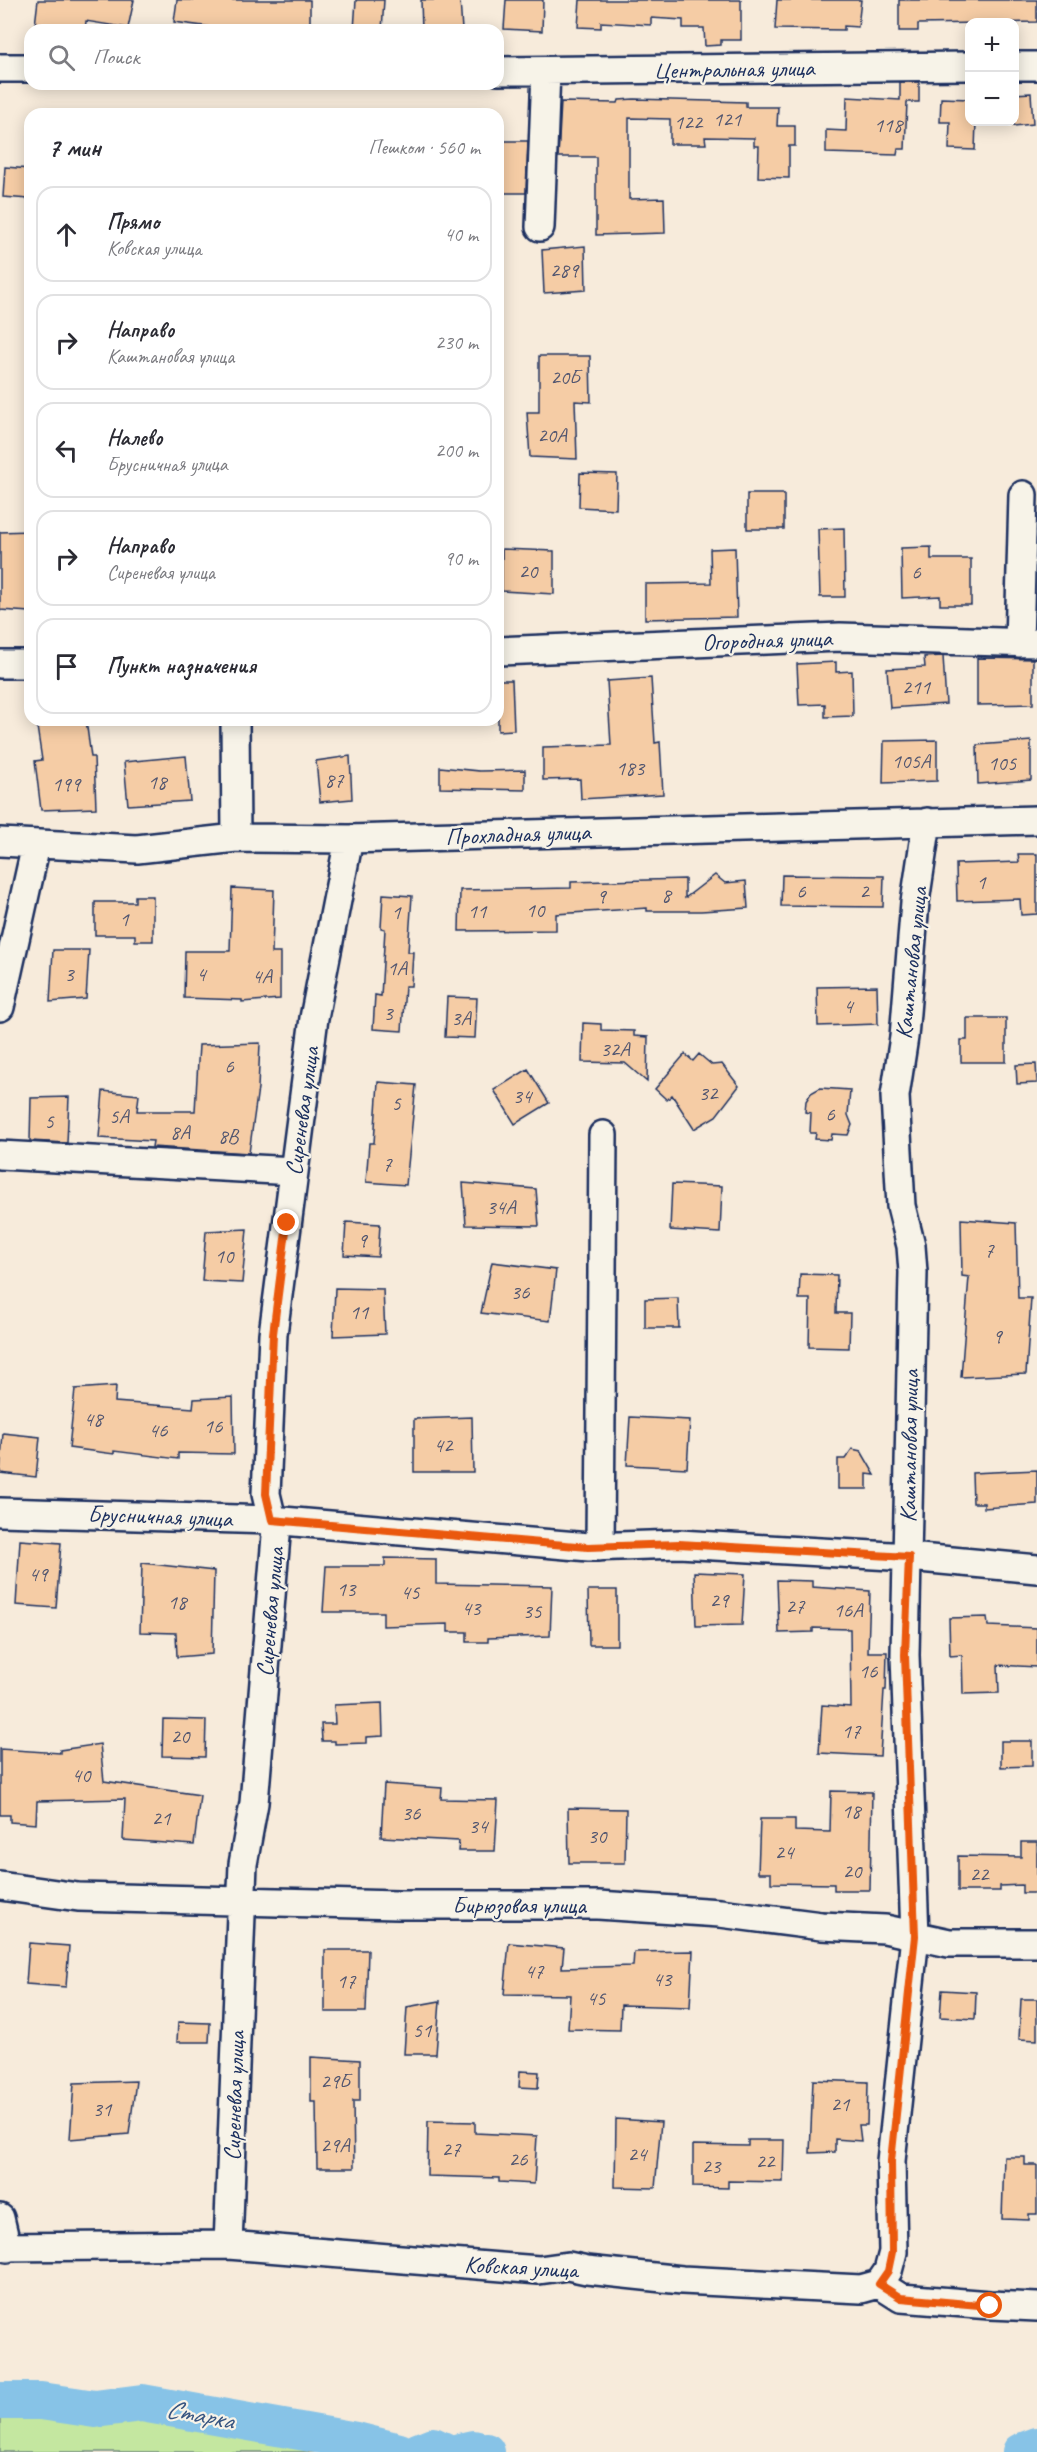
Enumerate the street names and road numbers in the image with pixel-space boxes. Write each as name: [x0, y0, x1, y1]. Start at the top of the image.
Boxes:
street label: Центральная улица: [653, 53, 816, 85]
street label: Огородная улица: [701, 623, 834, 657]
street label: Прохладная улица: [445, 816, 592, 852]
street label: Каштановая улица: [888, 884, 934, 1041]
street label: Сиреневая улица: [278, 1043, 326, 1177]
street label: Каштановая улица: [893, 1368, 925, 1523]
street label: Брусничная улица: [87, 1498, 234, 1534]
street label: Сиреневая улица: [249, 1545, 291, 1678]
street label: Бирюзовая улица: [452, 1890, 587, 1920]
street label: Сиреневая улица: [217, 2029, 251, 2161]
street label: Ковская улица: [464, 2249, 581, 2285]

